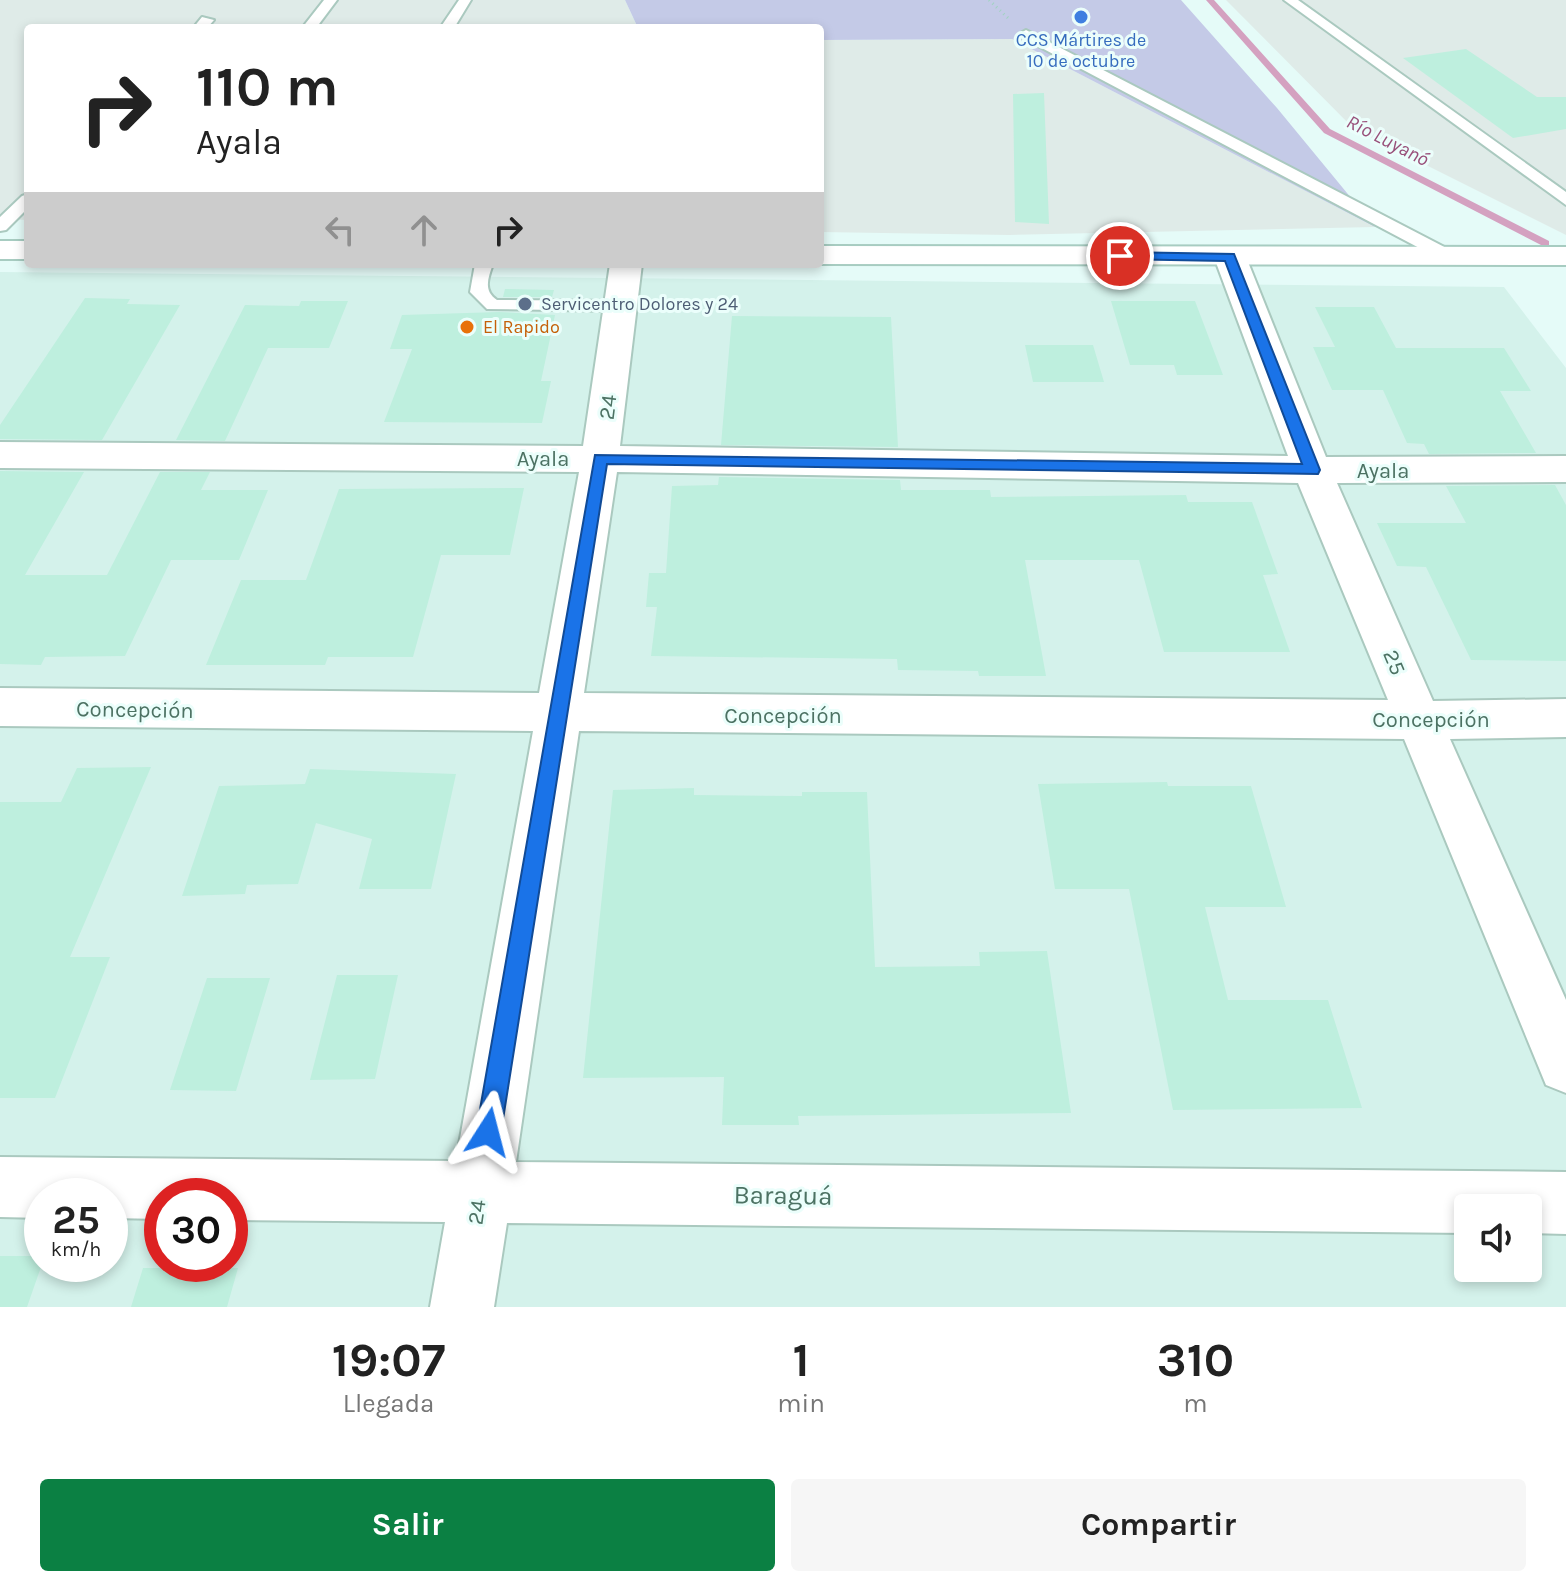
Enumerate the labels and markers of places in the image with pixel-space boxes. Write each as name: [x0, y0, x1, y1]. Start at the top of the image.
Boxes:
marker: CCS Mártires de 10 de octubre: [1072, 8, 1090, 26]
place label: CCS Mártires de 10 de octubre: [1016, 29, 1146, 72]
pin: [1086, 222, 1154, 290]
place label: Servicentro Dolores y 24: [541, 293, 738, 315]
marker: Servicentro Dolores y 24: [516, 295, 534, 313]
place label: El Rapido: [483, 316, 560, 338]
marker: El Rapido: [458, 318, 476, 336]

